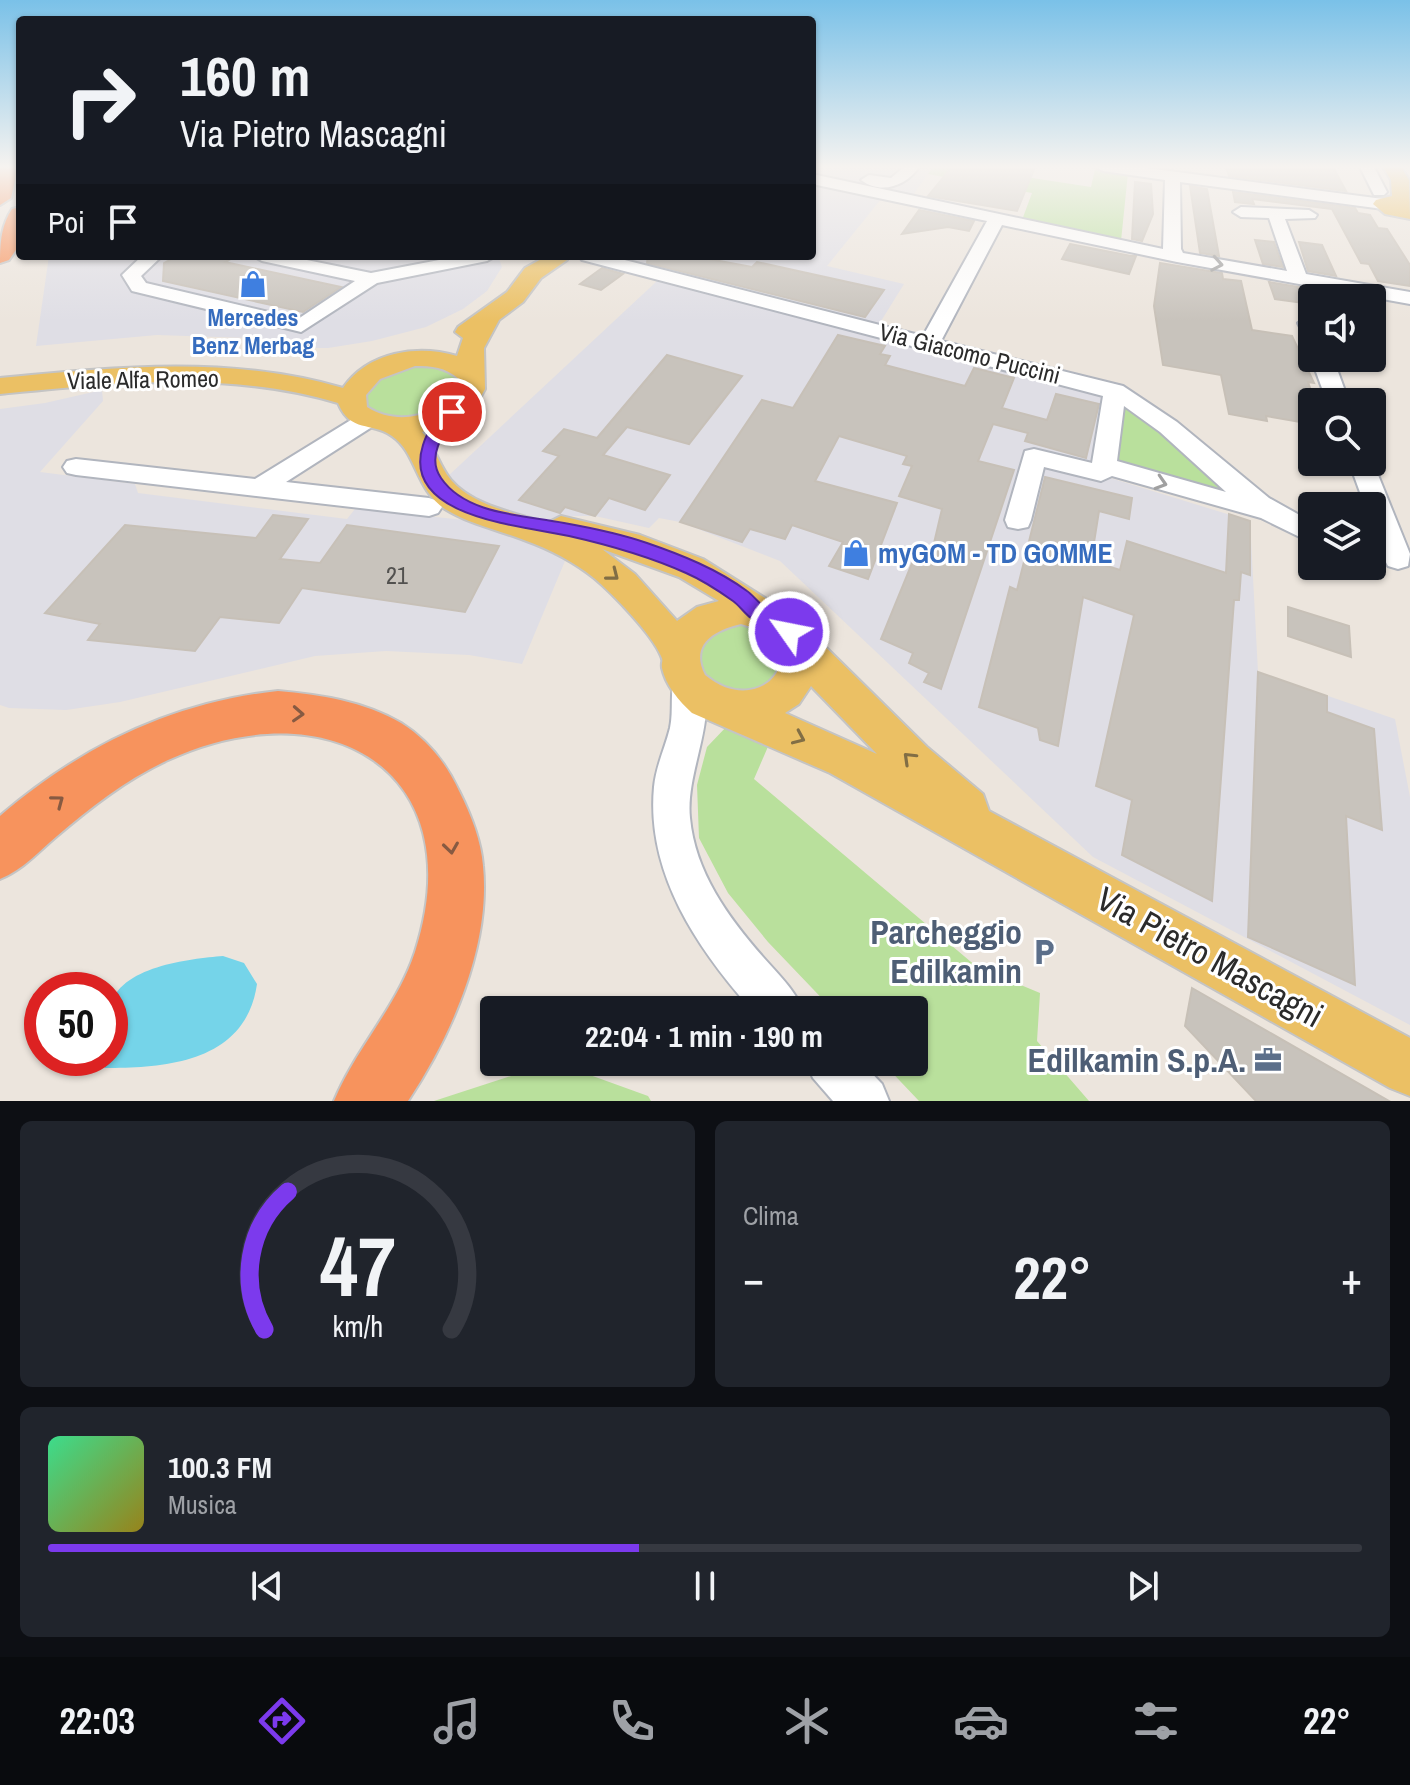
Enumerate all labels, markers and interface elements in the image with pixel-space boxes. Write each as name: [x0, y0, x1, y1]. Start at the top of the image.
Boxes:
text: 160 m: [180, 38, 310, 113]
icon: right: [48, 48, 152, 152]
text: Via Pietro Mascagni: [180, 110, 447, 158]
icon: arrive: [101, 200, 145, 244]
text: Poi: [48, 202, 85, 242]
one-way arrow: [1210, 255, 1224, 272]
shop icon: Mercedes Benz Merbag: [238, 269, 268, 299]
map controls: [1298, 284, 1386, 580]
button: sound: [1298, 284, 1386, 372]
place label: Mercedes Benz Merbag: [192, 301, 314, 361]
street label: Via Giacomo Puccini: [876, 315, 1064, 391]
street label: Viale Alfa Romeo: [67, 362, 219, 396]
pin: [418, 378, 486, 446]
button: search: [1298, 388, 1386, 476]
icon: arrive: [430, 390, 474, 434]
one-way arrow: [1153, 473, 1167, 489]
button: layers: [1298, 492, 1386, 580]
place label: myGOM - TD GOMME: [878, 534, 1113, 572]
shop icon: myGOM - TD GOMME: [841, 538, 871, 568]
house number: 21: [386, 559, 408, 591]
one-way arrow: [604, 565, 619, 579]
position arrow: [747, 590, 831, 674]
one-way arrow: [292, 705, 305, 722]
one-way arrow: [791, 729, 805, 745]
one-way arrow: [904, 752, 918, 767]
one-way arrow: [50, 796, 64, 810]
one-way arrow: [442, 841, 459, 855]
street label: Via Pietro Mascagni: [1089, 876, 1331, 1038]
place label: Parcheggio Edilkamin: [870, 909, 1022, 994]
parking icon: Parcheggio Edilkamin: [1029, 937, 1059, 967]
speed limit sign: 50: [24, 972, 128, 1076]
text: 22:04 · 1 min · 190 m: [585, 1016, 823, 1056]
place label: Edilkamin S.p.A.: [1028, 1037, 1246, 1083]
office icon: Edilkamin S.p.A.: [1253, 1045, 1283, 1075]
text: Clima: [743, 1198, 799, 1233]
text: 47: [320, 1210, 395, 1322]
text: 22°: [1013, 1237, 1092, 1318]
text: −: [743, 1248, 764, 1308]
text: +: [1341, 1248, 1362, 1308]
text: km/h: [332, 1307, 383, 1346]
text: 100.3 FM: [168, 1447, 272, 1487]
text: Musica: [168, 1487, 237, 1522]
icon: previous: [245, 1564, 289, 1608]
icon: pause: [683, 1564, 727, 1608]
icon: next: [1121, 1564, 1165, 1608]
icon: directions: [254, 1693, 310, 1749]
icon: music: [429, 1693, 485, 1749]
icon: phone: [604, 1693, 660, 1749]
icon: climate: [779, 1693, 835, 1749]
icon: car: [953, 1693, 1009, 1749]
icon: filters: [1128, 1693, 1184, 1749]
text: 22:03: [59, 1697, 135, 1745]
text: 22°: [1303, 1697, 1351, 1745]

